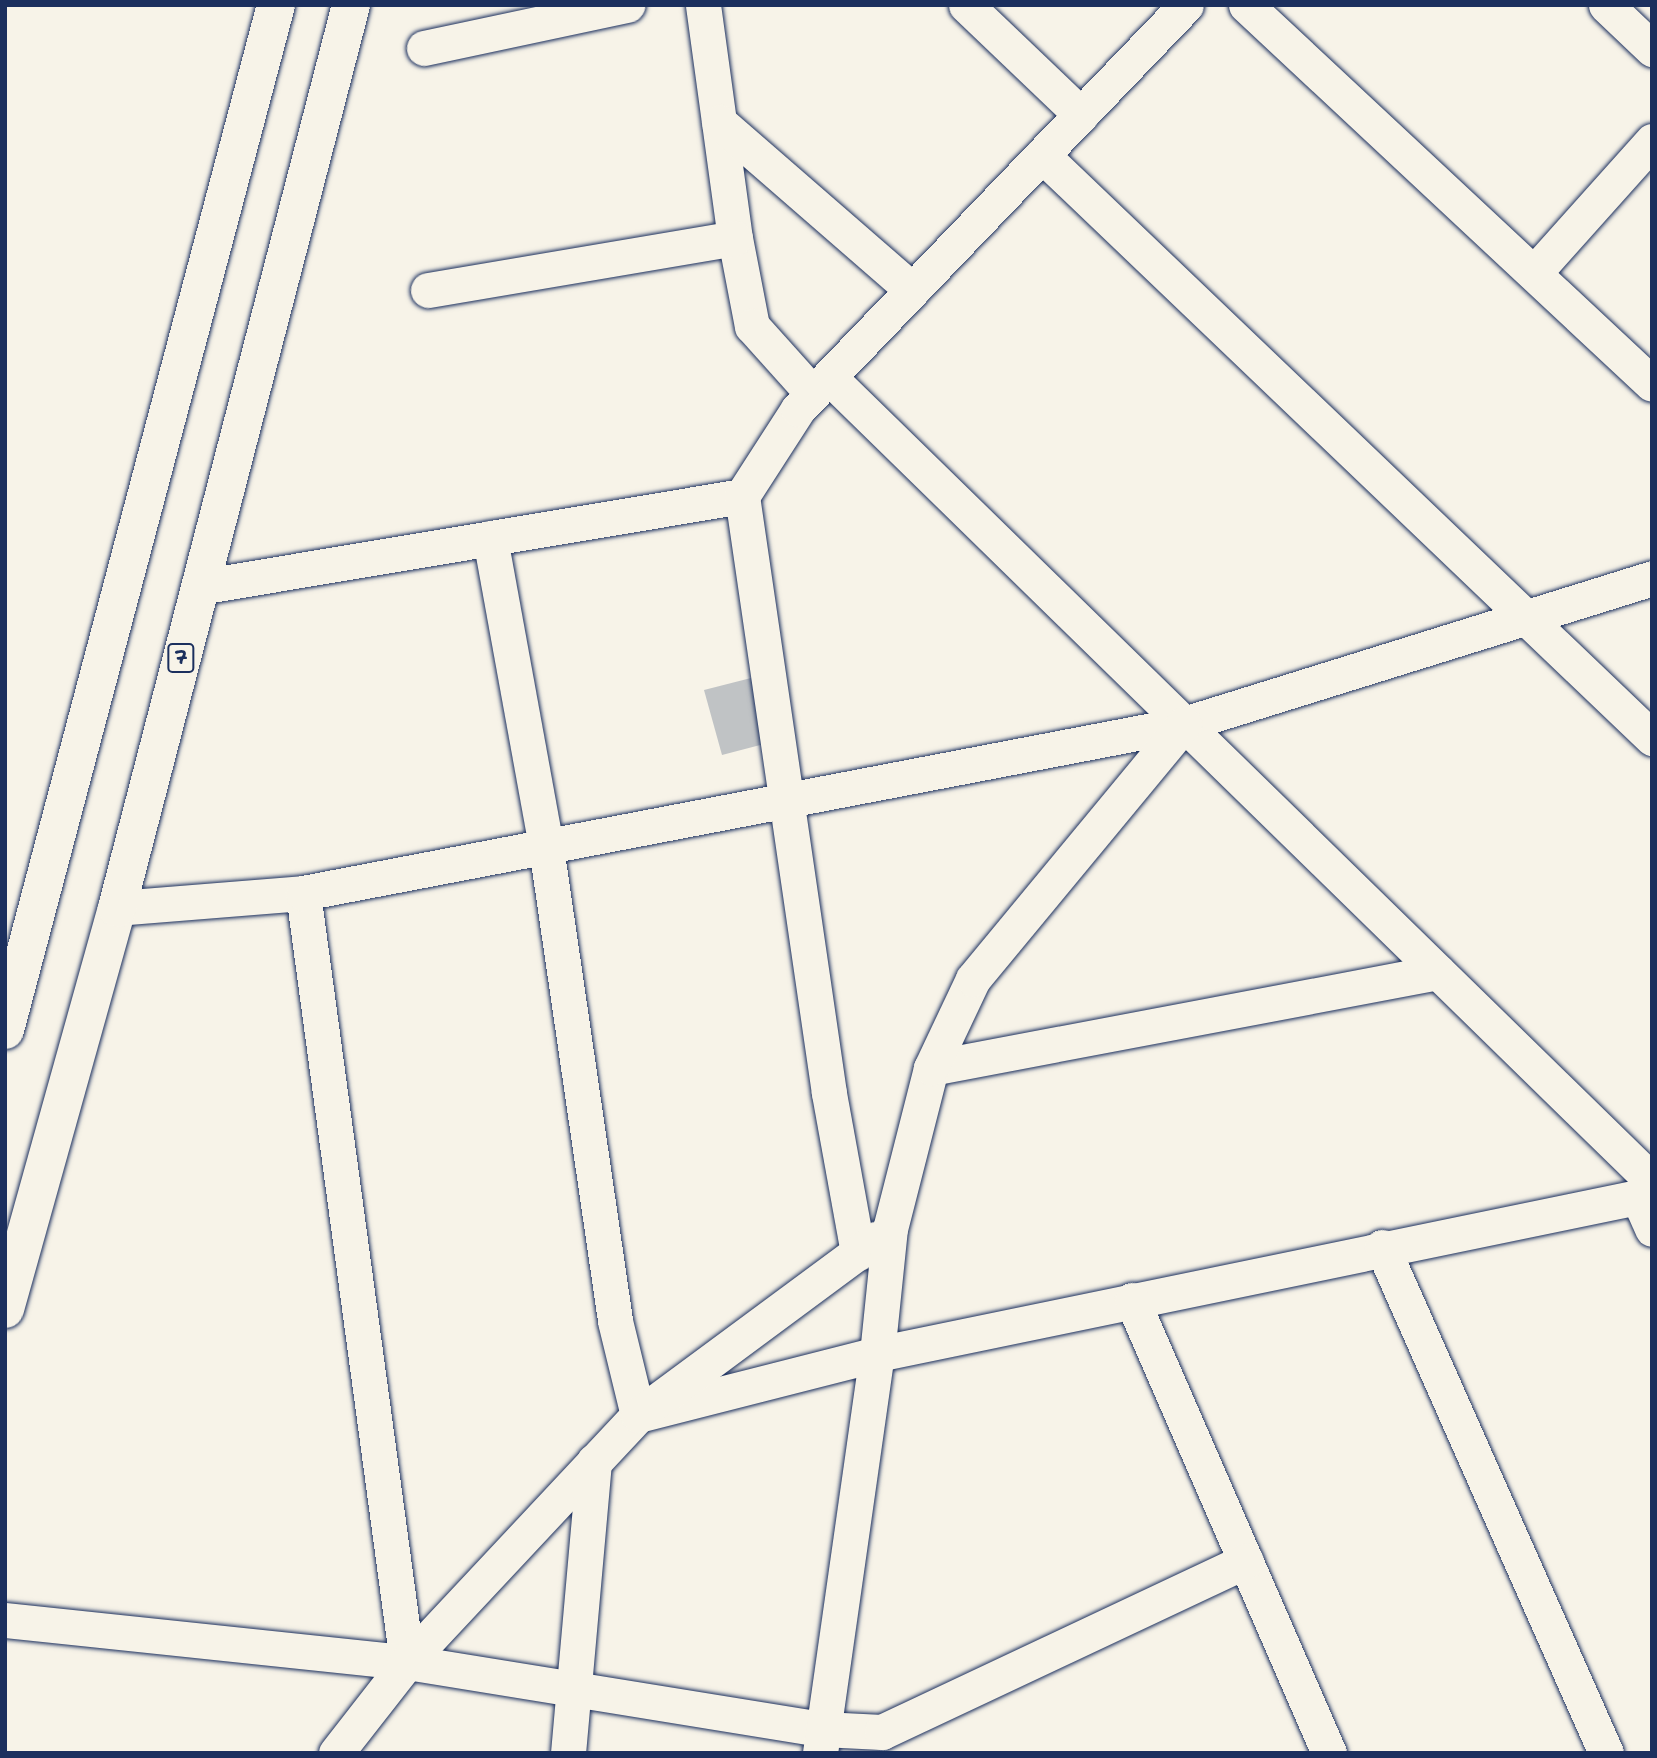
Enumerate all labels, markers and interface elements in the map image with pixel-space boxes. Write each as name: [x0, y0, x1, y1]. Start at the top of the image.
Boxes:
road number: 7: [167, 642, 195, 674]

